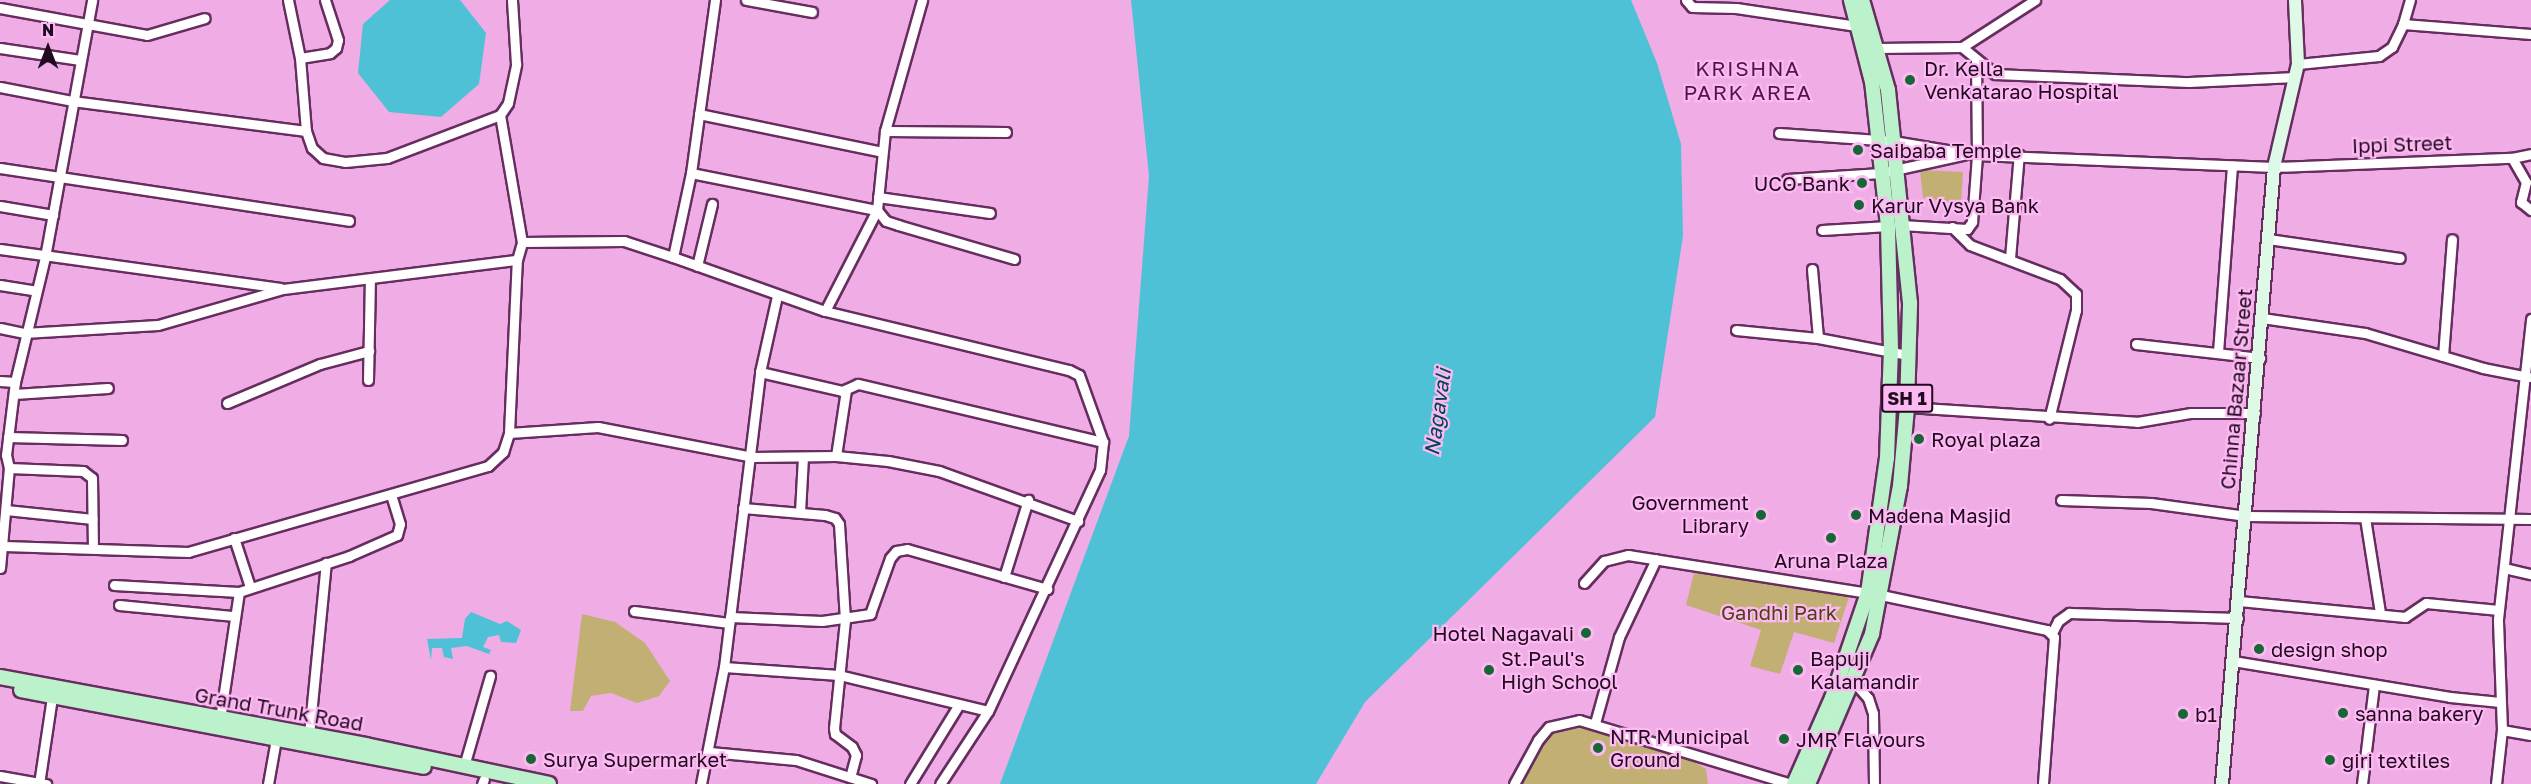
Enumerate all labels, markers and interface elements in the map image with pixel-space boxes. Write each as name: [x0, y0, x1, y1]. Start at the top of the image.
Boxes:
north arrow: [18, 18, 78, 78]
text: N: [42, 20, 54, 40]
district label: KRISHNA PARK AREA: [1684, 55, 1812, 105]
place label: Dr. Kella Venkatarao Hospital: [1924, 56, 2119, 103]
marker: Dr. Kella Venkatarao Hospital: [1901, 71, 1919, 89]
street label: Ippi Street: [2351, 130, 2453, 158]
place label: Saibaba Temple: [1870, 138, 2022, 162]
marker: Saibaba Temple: [1851, 143, 1865, 157]
place label: UCO Bank: [1754, 171, 1850, 195]
marker: UCO Bank: [1855, 176, 1869, 190]
place label: Karur Vysya Bank: [1871, 193, 2039, 217]
marker: Karur Vysya Bank: [1852, 198, 1866, 212]
street label: Chinna Bazaar Street: [2215, 288, 2257, 490]
water label: Nagavali: [1418, 367, 1456, 457]
road number: SH 1: [1880, 383, 1934, 413]
place label: Royal plaza: [1931, 427, 2041, 451]
marker: Royal plaza: [1912, 432, 1926, 446]
place label: Government Library: [1631, 491, 1749, 538]
place label: Madena Masjid: [1868, 503, 2011, 527]
marker: Government Library: [1754, 508, 1768, 522]
marker: Madena Masjid: [1849, 508, 1863, 522]
marker: Aruna Plaza: [1824, 531, 1838, 545]
place label: Aruna Plaza: [1774, 548, 1888, 572]
park label: Gandhi Park: [1721, 600, 1837, 624]
place label: Hotel Nagavali: [1432, 621, 1574, 645]
marker: Hotel Nagavali: [1579, 626, 1593, 640]
place label: design shop: [2271, 637, 2388, 661]
marker: design shop: [2252, 642, 2266, 656]
place label: St.Paul's High School: [1501, 646, 1618, 693]
place label: Bapuji Kalamandir: [1810, 646, 1919, 693]
marker: St.Paul's High School: [1482, 663, 1496, 677]
marker: Bapuji Kalamandir: [1791, 663, 1805, 677]
street label: Grand Trunk Road: [193, 682, 365, 736]
place label: sanna bakery: [2355, 701, 2483, 725]
place label: b1: [2195, 702, 2217, 726]
marker: sanna bakery: [2336, 706, 2350, 720]
marker: b1: [2176, 707, 2190, 721]
place label: NTR Municipal Ground: [1610, 724, 1749, 771]
place label: JMR Flavours: [1796, 727, 1925, 751]
marker: JMR Flavours: [1777, 732, 1791, 746]
marker: NTR Municipal Ground: [1591, 741, 1605, 755]
place label: Surya Supermarket: [543, 747, 727, 771]
place label: giri textiles: [2342, 748, 2450, 772]
marker: Surya Supermarket: [524, 752, 538, 766]
marker: giri textiles: [2323, 753, 2337, 767]

